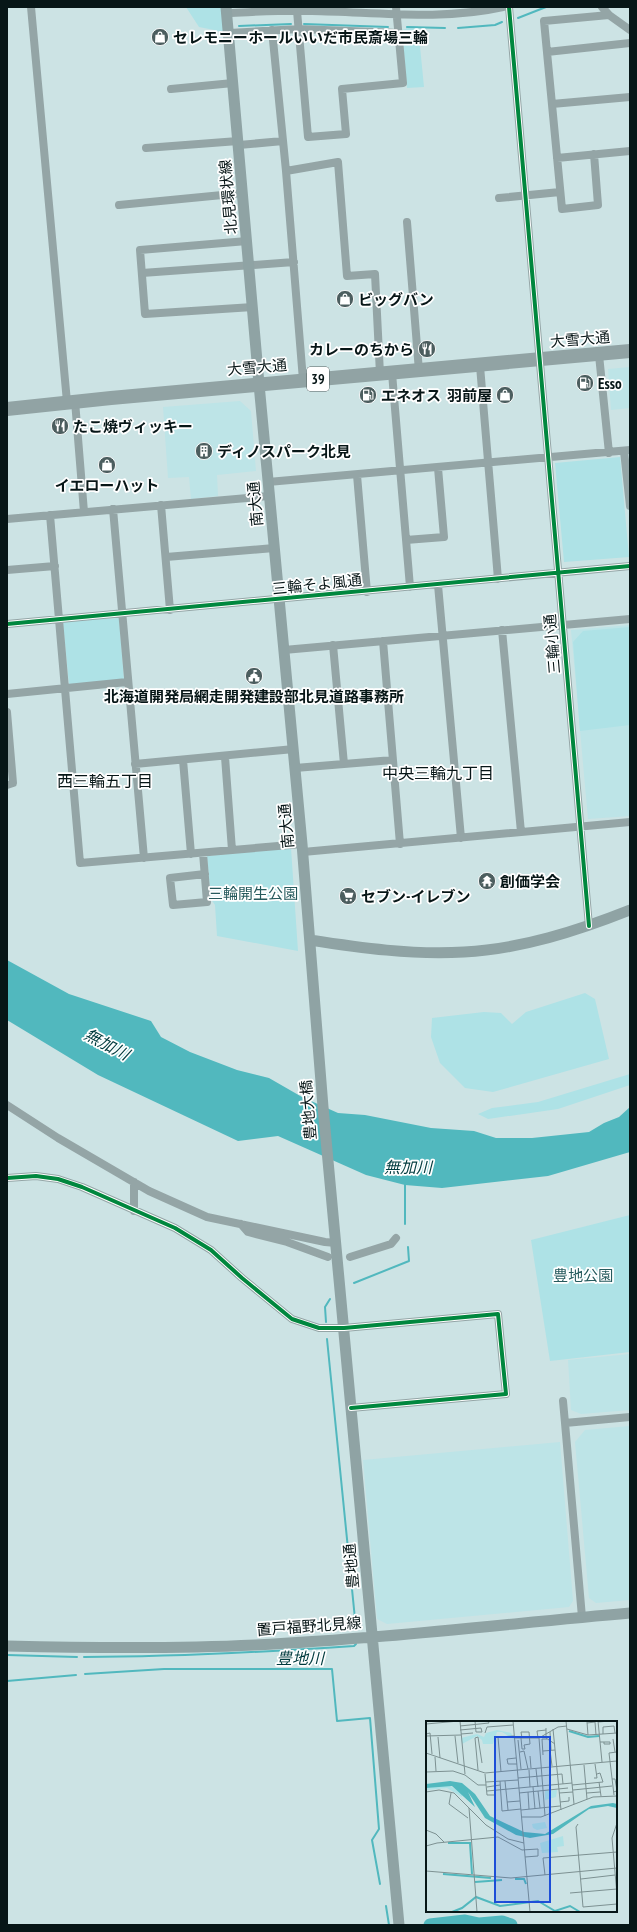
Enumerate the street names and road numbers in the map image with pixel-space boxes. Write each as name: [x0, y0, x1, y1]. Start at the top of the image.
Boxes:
street label: 北見環状線: [215, 159, 241, 235]
street label: 大雪大通: [549, 327, 611, 351]
street label: 大雪大通: [226, 355, 288, 379]
road number: 39: [307, 367, 329, 391]
street label: 南大通: [244, 481, 266, 527]
street label: 三輪そよ風通: [271, 570, 363, 598]
street label: 三輪小通: [540, 613, 564, 675]
street label: 南大通: [275, 803, 297, 849]
street label: 豊地大橋: [296, 1079, 320, 1141]
street label: 豊地通: [340, 1543, 362, 1589]
street label: 置戸福野北見線: [256, 1613, 362, 1639]

